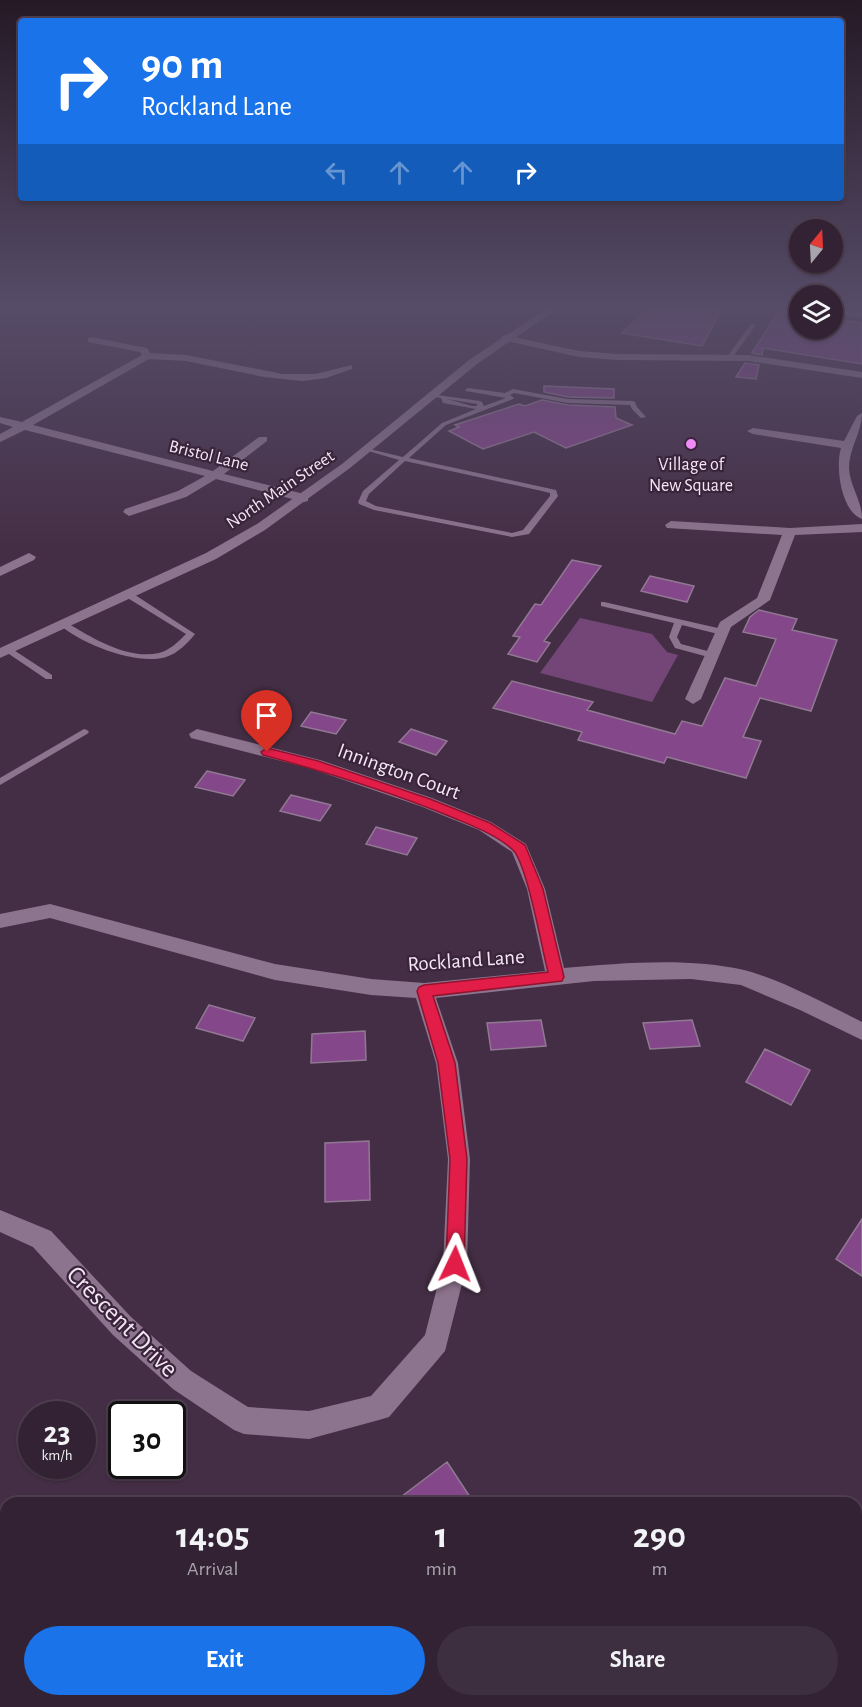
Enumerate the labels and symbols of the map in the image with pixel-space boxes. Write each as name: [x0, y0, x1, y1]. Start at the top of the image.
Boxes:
north arrow: [789, 219, 843, 273]
street label: Bristol Lane: [167, 437, 250, 475]
marker: Village of New Square: [684, 437, 698, 451]
street label: North Main Street: [223, 447, 338, 532]
place label: Village of New Square: [649, 456, 733, 495]
pin: [241, 690, 292, 752]
street label: Innington Court: [335, 740, 463, 803]
street label: Rockland Lane: [407, 946, 525, 975]
position arrow: [423, 1232, 487, 1296]
street label: Crescent Drive: [62, 1261, 183, 1382]
speed limit sign: 30: [108, 1401, 186, 1479]

